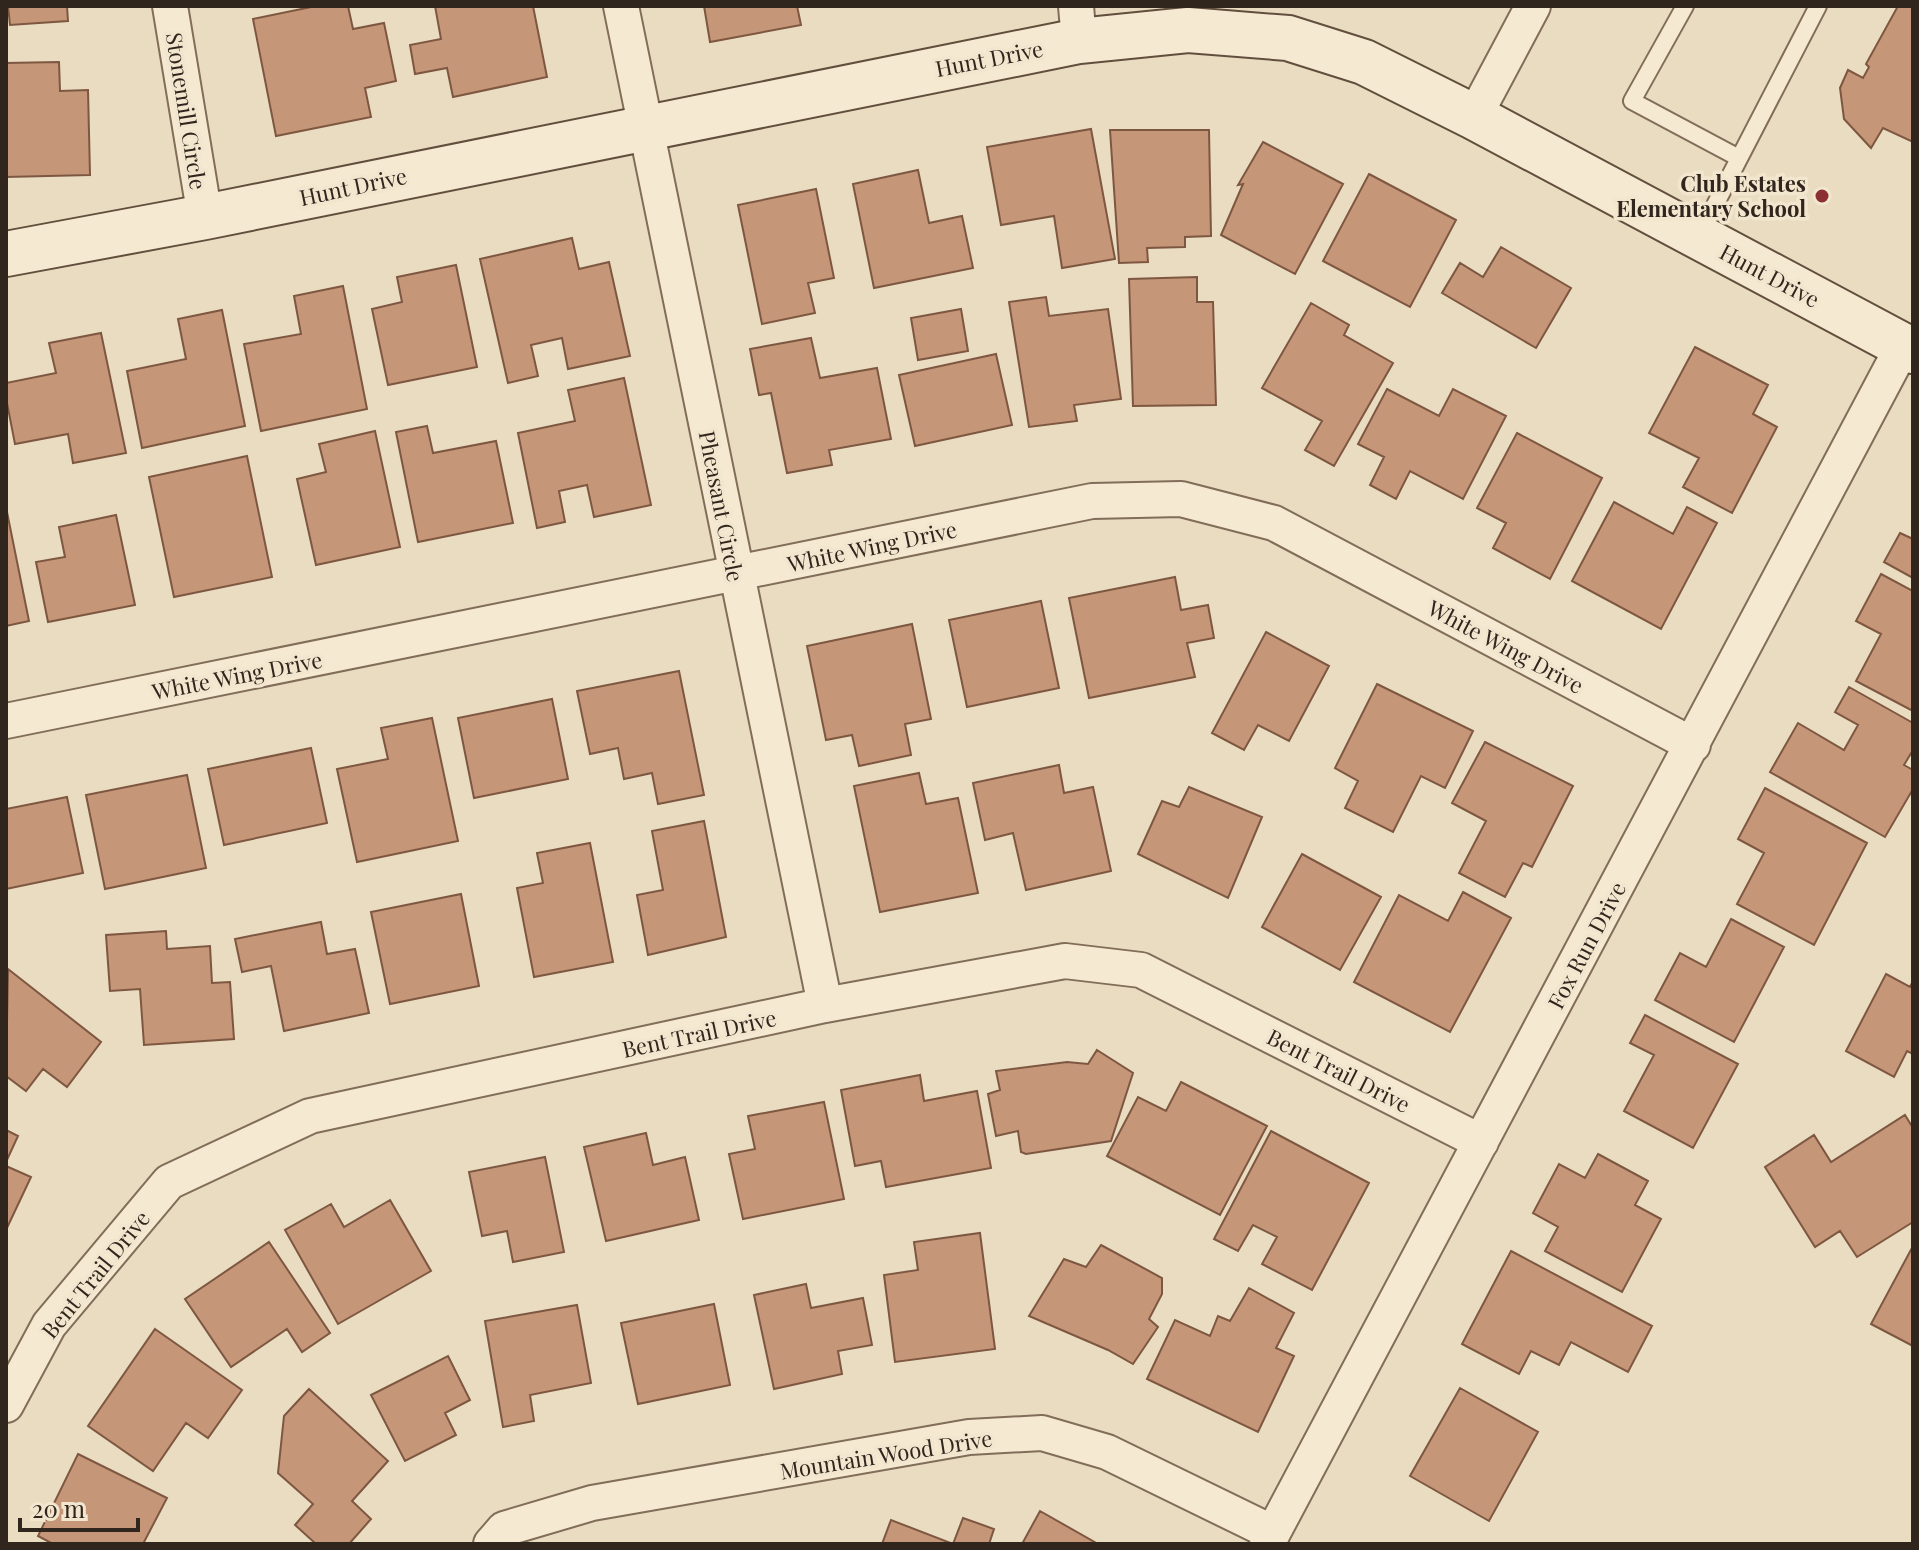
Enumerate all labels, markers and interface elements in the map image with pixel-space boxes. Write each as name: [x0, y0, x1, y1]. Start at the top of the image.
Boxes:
street label: Stonemill Circle: [160, 30, 214, 192]
street label: Hunt Drive: [933, 33, 1045, 83]
street label: Hunt Drive: [297, 160, 409, 212]
place label: Club Estates Elementary School: [1616, 168, 1806, 223]
marker: Club Estates Elementary School: [1813, 187, 1831, 205]
street label: Hunt Drive: [1715, 236, 1825, 314]
street label: Pheasant Circle: [693, 428, 751, 584]
street label: White Wing Drive: [784, 513, 959, 579]
street label: White Wing Drive: [1422, 592, 1589, 700]
street label: White Wing Drive: [148, 644, 325, 706]
street label: Fox Run Drive: [1540, 876, 1632, 1014]
street label: Bent Trail Drive: [619, 1002, 779, 1064]
street label: Bent Trail Drive: [1262, 1021, 1416, 1119]
street label: Bent Trail Drive: [34, 1204, 156, 1344]
street label: Mountain Wood Drive: [778, 1422, 994, 1486]
scale bar: [20, 1482, 138, 1532]
text: 20 m: [32, 1492, 85, 1524]

